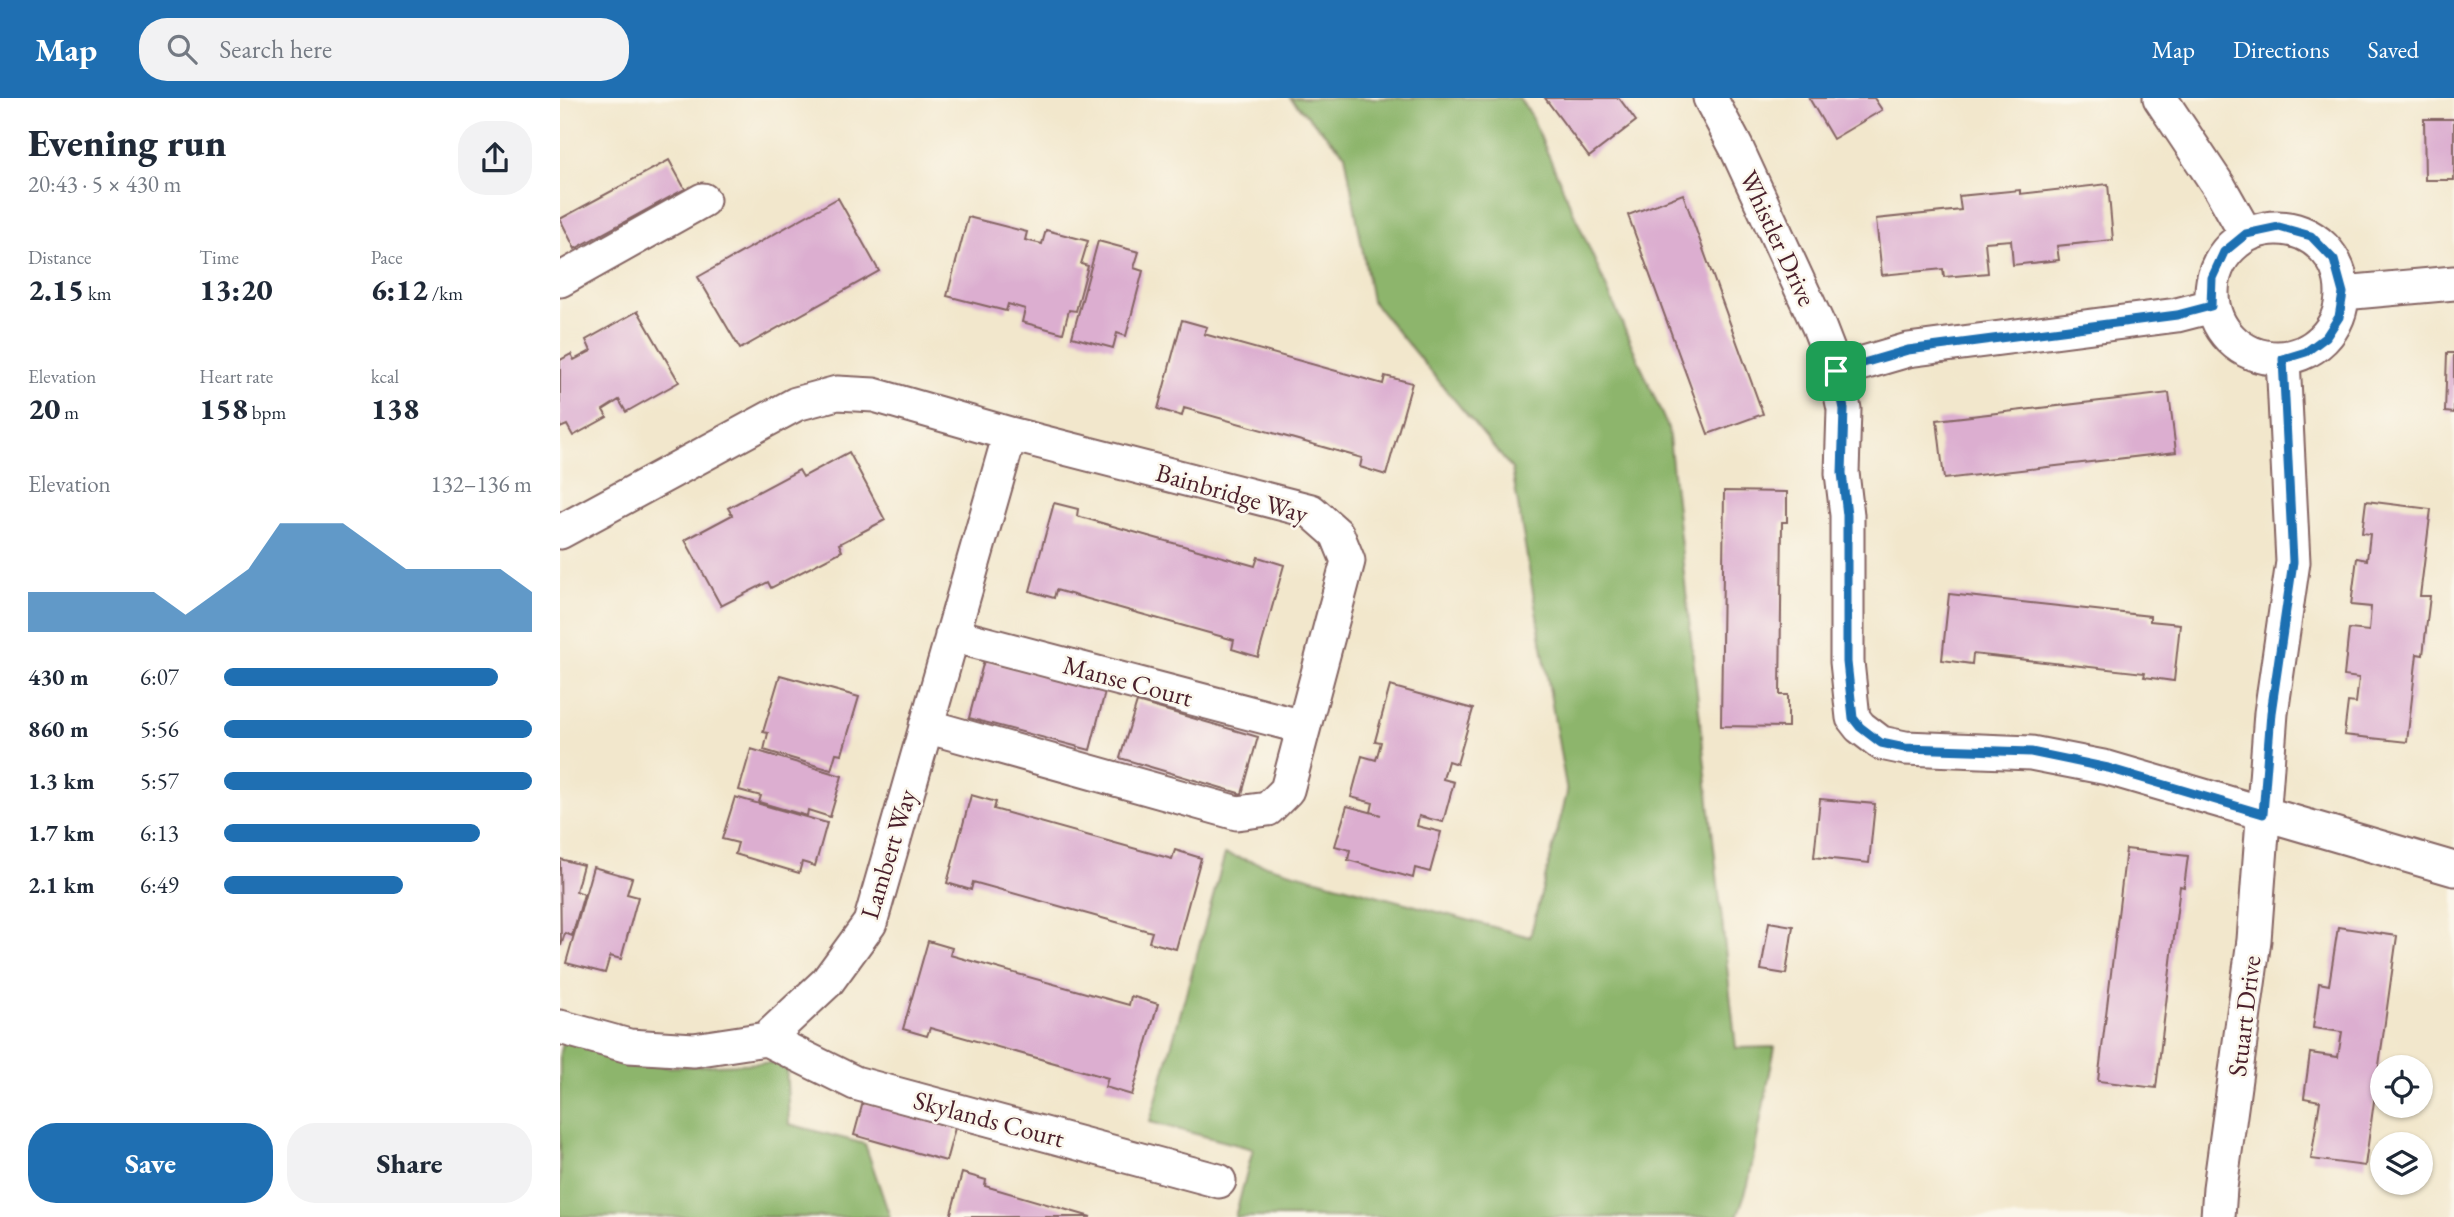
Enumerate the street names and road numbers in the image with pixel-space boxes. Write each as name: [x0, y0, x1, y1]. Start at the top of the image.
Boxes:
street label: Whistler Drive: [1732, 165, 1824, 311]
street label: Bainbridge Way: [1152, 455, 1313, 531]
street label: Manse Court: [1060, 647, 1196, 715]
street label: Lambert Way: [852, 784, 924, 923]
street label: Stuart Drive: [2220, 953, 2268, 1079]
street label: Skylands Court: [910, 1083, 1068, 1155]

